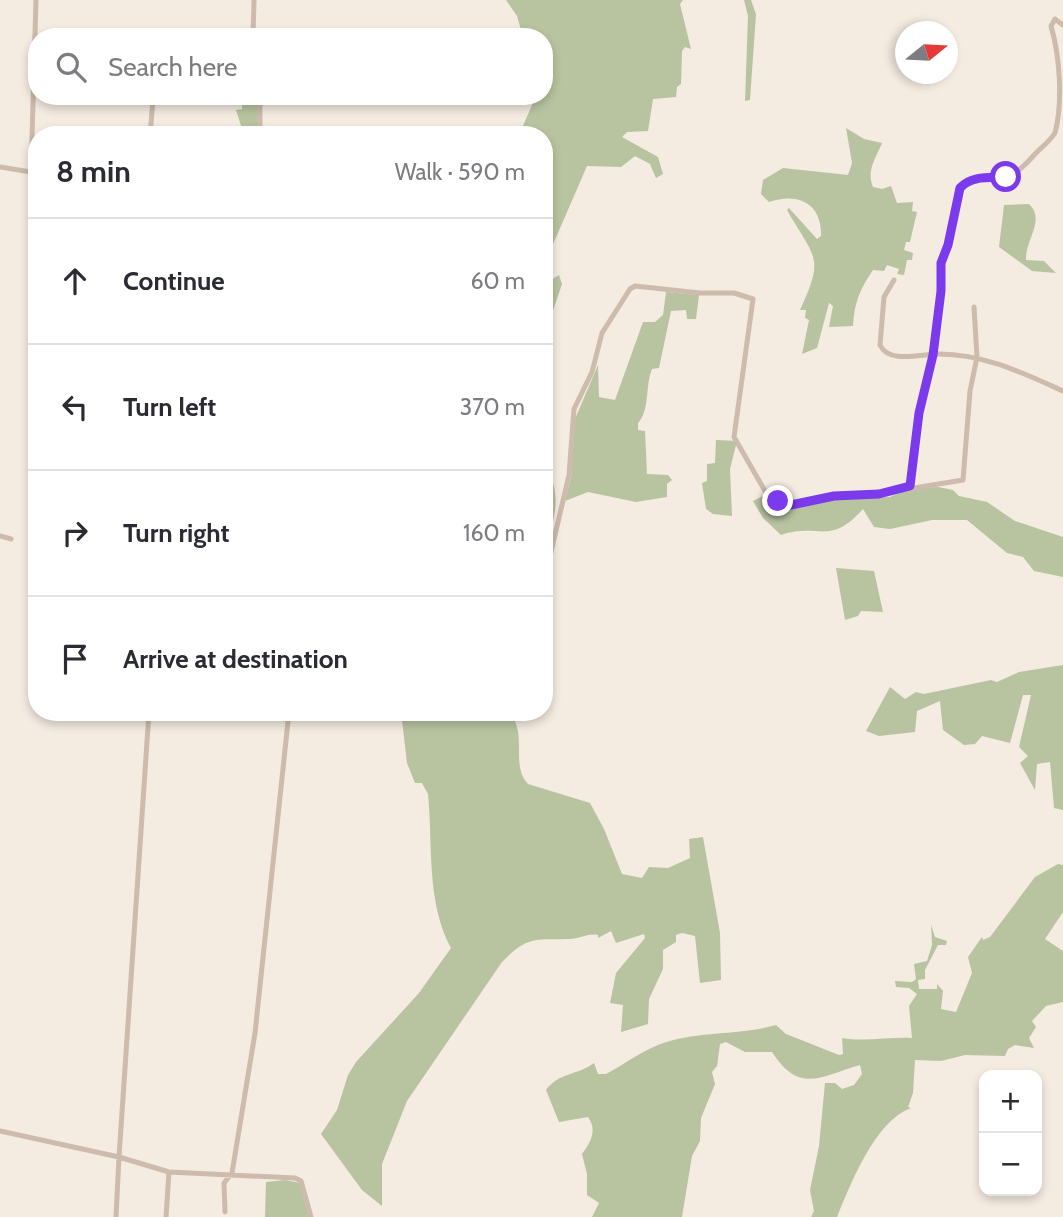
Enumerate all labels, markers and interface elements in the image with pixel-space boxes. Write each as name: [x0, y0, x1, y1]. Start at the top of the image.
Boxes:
north arrow: [895, 21, 958, 84]
search box: [28, 28, 553, 105]
icon: search: [52, 48, 90, 86]
text: Search here: [108, 51, 237, 83]
text: 8 min: [56, 153, 131, 190]
text: Walk · 590 m: [395, 158, 525, 186]
route start: [990, 161, 1021, 192]
icon: ahead: [56, 262, 94, 300]
text: Continue: [123, 265, 225, 297]
text: 60 m: [471, 267, 525, 295]
icon: left: [56, 388, 94, 426]
text: Turn left: [123, 391, 216, 423]
text: 370 m: [460, 393, 525, 421]
route end: [762, 485, 793, 516]
icon: right: [56, 514, 94, 552]
text: Turn right: [123, 517, 229, 549]
text: 160 m: [463, 519, 525, 547]
icon: arrive: [56, 640, 94, 678]
text: Arrive at destination: [123, 643, 348, 675]
map controls: [979, 1070, 1042, 1196]
button: +: [979, 1070, 1042, 1133]
button: −: [979, 1133, 1042, 1196]

